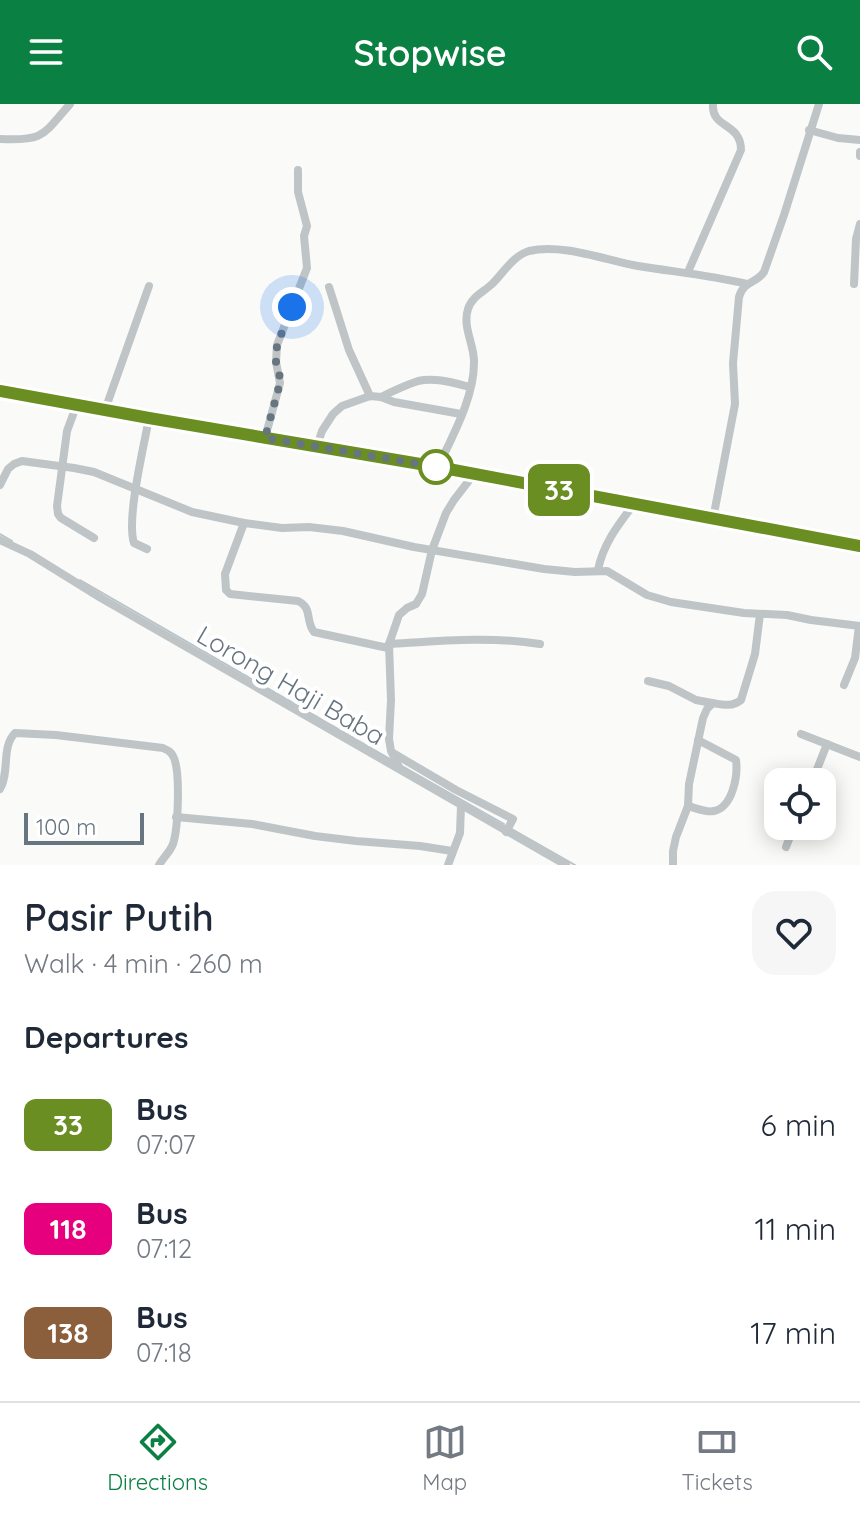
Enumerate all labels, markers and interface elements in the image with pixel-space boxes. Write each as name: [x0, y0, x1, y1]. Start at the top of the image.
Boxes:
icon: menu: [24, 30, 68, 74]
text: Stopwise: [353, 30, 507, 75]
icon: search: [792, 30, 836, 74]
your location: [272, 287, 312, 327]
unlabelled marker: [419, 450, 453, 484]
line badge: 33: [523, 464, 595, 516]
text: 33: [544, 472, 574, 507]
street label: Lorong Haji Baba: [191, 618, 391, 752]
map controls: [764, 768, 836, 840]
button: locate: [764, 768, 836, 840]
scale bar: [24, 809, 144, 845]
text: 100 m: [36, 813, 96, 841]
button: heart: [752, 891, 836, 975]
text: Pasir Putih: [24, 893, 214, 941]
text: Walk · 4 min · 260 m: [24, 947, 263, 980]
text: Departures: [24, 1018, 189, 1056]
text: Bus: [136, 1090, 188, 1128]
text: 6 min: [761, 1106, 836, 1144]
text: 33: [53, 1107, 83, 1142]
text: 07:07: [136, 1128, 196, 1161]
text: Bus: [136, 1194, 188, 1232]
text: 11 min: [754, 1210, 836, 1248]
text: 118: [49, 1211, 87, 1246]
text: 07:12: [136, 1232, 192, 1265]
text: Bus: [136, 1298, 188, 1336]
text: 17 min: [750, 1314, 836, 1352]
text: 138: [47, 1315, 89, 1350]
text: 07:18: [136, 1336, 192, 1369]
tab: Directions: [107, 1420, 208, 1496]
tab: Map: [422, 1420, 467, 1496]
tab: Tickets: [682, 1420, 753, 1496]

